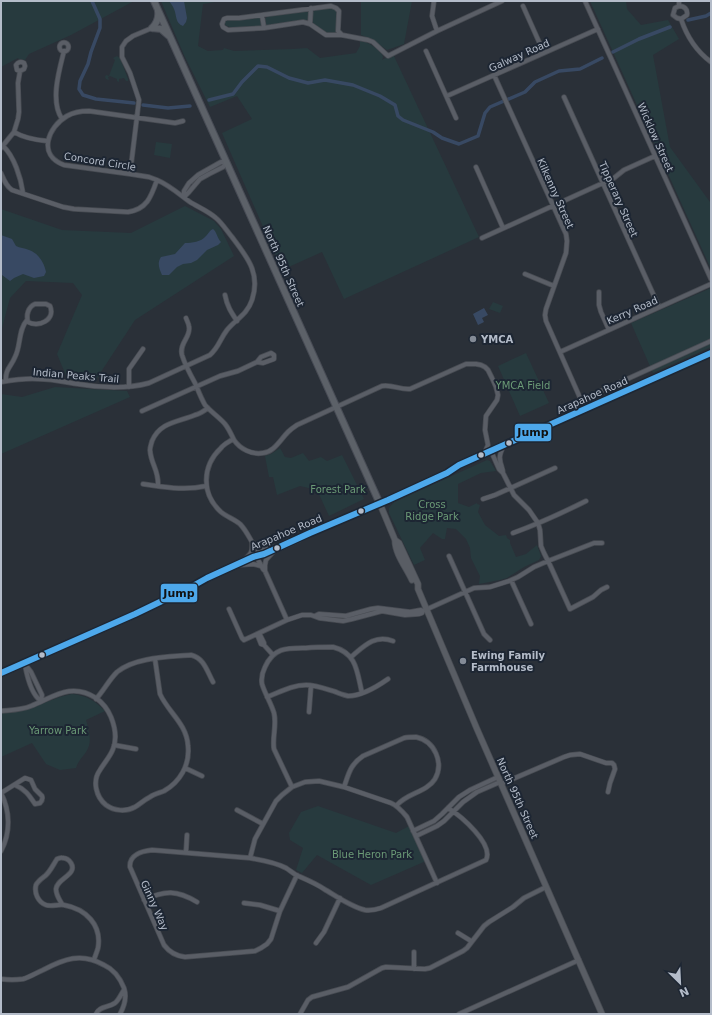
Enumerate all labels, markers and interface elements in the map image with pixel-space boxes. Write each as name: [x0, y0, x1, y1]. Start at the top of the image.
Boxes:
street label: Galway Road: [487, 37, 551, 74]
street label: Wicklow Street: [635, 101, 676, 173]
street label: Concord Circle: [63, 150, 137, 173]
street label: Kilkenny Street: [535, 156, 576, 230]
street label: Tipperary Street: [597, 159, 640, 239]
street label: North 95th Street: [261, 224, 306, 309]
street label: Kerry Road: [605, 294, 659, 327]
marker: YMCA: [468, 334, 478, 344]
place label: YMCA: [480, 334, 514, 345]
street label: Indian Peaks Trail: [32, 366, 120, 385]
street label: Arapahoe Road: [555, 375, 629, 416]
park label: YMCA Field: [495, 380, 550, 391]
line badge: Jump: [514, 423, 552, 442]
text: Jump: [516, 426, 549, 439]
unlabelled marker: [504, 438, 514, 448]
unlabelled marker: [476, 450, 486, 460]
park label: Forest Park: [310, 484, 366, 495]
park label: Cross Ridge Park: [405, 499, 459, 522]
unlabelled marker: [356, 506, 366, 516]
street label: Arapahoe Road: [249, 512, 324, 552]
unlabelled marker: [272, 543, 282, 553]
line badge: Jump: [160, 583, 198, 603]
text: Jump: [162, 587, 195, 600]
unlabelled marker: [37, 650, 47, 660]
place label: Ewing Family Farmhouse: [471, 650, 546, 673]
marker: Ewing Family Farmhouse: [458, 656, 468, 666]
park label: Yarrow Park: [28, 725, 87, 736]
street label: North 95th Street: [495, 756, 540, 841]
park label: Blue Heron Park: [332, 849, 412, 860]
street label: Ginny Way: [139, 878, 171, 932]
north arrow: [660, 963, 700, 1003]
text: N: [677, 984, 691, 999]

